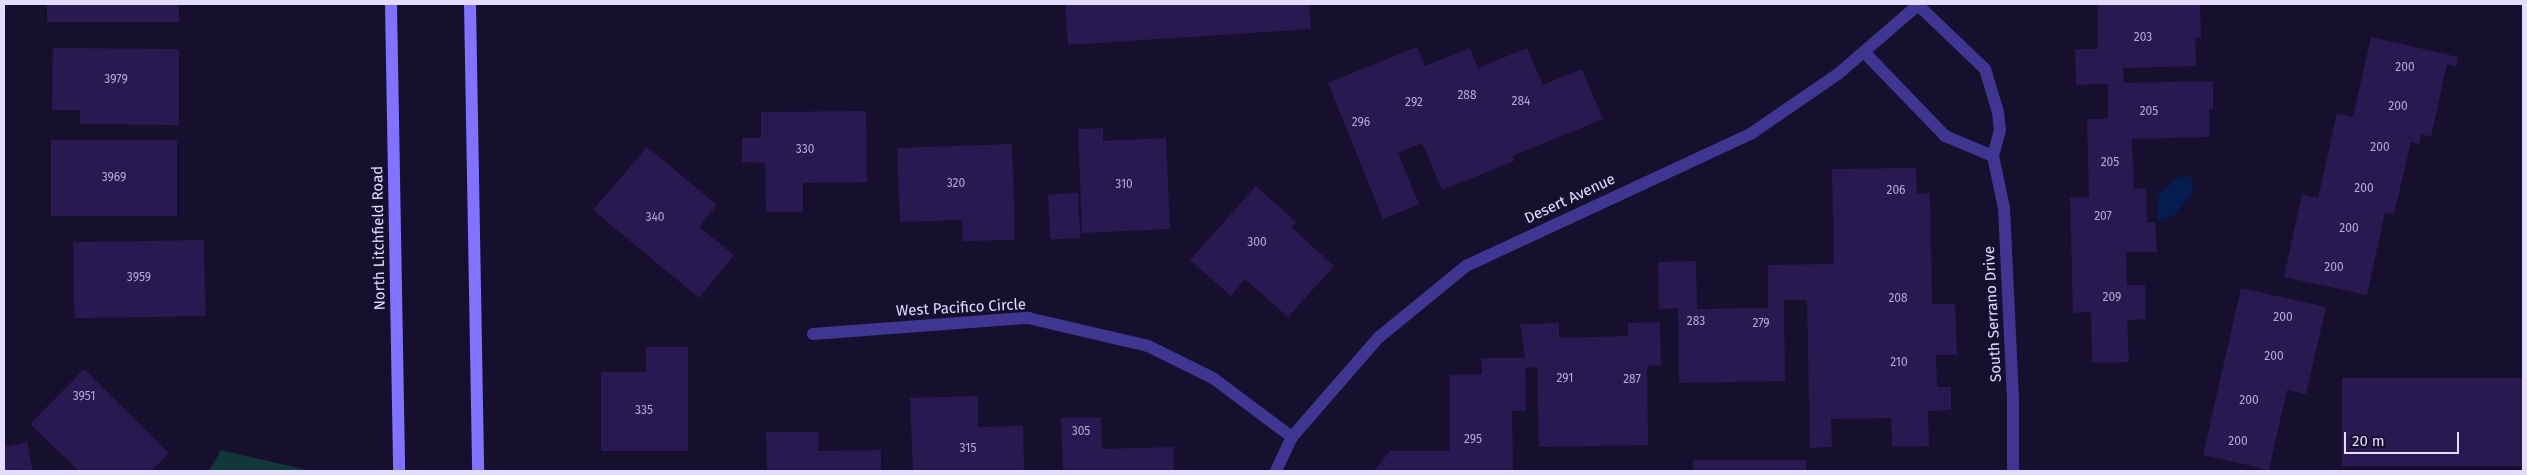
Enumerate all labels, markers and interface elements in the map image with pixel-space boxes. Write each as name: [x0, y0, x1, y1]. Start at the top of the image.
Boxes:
house number: 203: [2134, 31, 2152, 45]
house number: 200: [2395, 61, 2415, 75]
house number: 3979: [104, 73, 128, 87]
house number: 288: [1457, 89, 1477, 103]
house number: 284: [1512, 95, 1530, 109]
house number: 292: [1405, 96, 1423, 110]
house number: 200: [2388, 100, 2408, 114]
house number: 205: [2140, 105, 2158, 119]
house number: 296: [1352, 116, 1370, 130]
house number: 200: [2370, 141, 2390, 155]
house number: 330: [796, 143, 814, 157]
house number: 205: [2101, 156, 2119, 170]
street label: North Litchfield Road: [369, 166, 389, 310]
street label: Desert Avenue: [1522, 170, 1618, 228]
house number: 3969: [102, 171, 126, 185]
house number: 320: [947, 177, 965, 191]
house number: 310: [1115, 178, 1133, 192]
house number: 200: [2354, 182, 2374, 196]
house number: 206: [1886, 184, 1906, 198]
house number: 207: [2094, 210, 2112, 224]
house number: 340: [645, 211, 665, 225]
house number: 200: [2339, 222, 2359, 236]
house number: 300: [1247, 236, 1267, 250]
street label: South Serrano Drive: [1980, 246, 2006, 382]
house number: 200: [2324, 261, 2344, 275]
house number: 3959: [127, 271, 151, 285]
house number: 209: [2103, 291, 2121, 305]
house number: 208: [1888, 292, 1908, 306]
street label: West Pacifico Circle: [896, 296, 1026, 320]
house number: 200: [2273, 311, 2293, 325]
house number: 283: [1687, 315, 1705, 329]
house number: 279: [1752, 317, 1770, 331]
house number: 200: [2264, 350, 2284, 364]
house number: 210: [1890, 356, 1908, 370]
house number: 291: [1556, 372, 1574, 386]
house number: 287: [1623, 373, 1641, 387]
house number: 3951: [73, 390, 95, 404]
house number: 200: [2239, 394, 2259, 408]
house number: 335: [635, 404, 653, 418]
scale bar: [2347, 422, 2462, 454]
house number: 305: [1072, 425, 1090, 439]
text: 20 m: [2352, 432, 2385, 450]
house number: 295: [1464, 433, 1482, 447]
house number: 200: [2228, 435, 2248, 449]
house number: 315: [960, 442, 976, 456]

